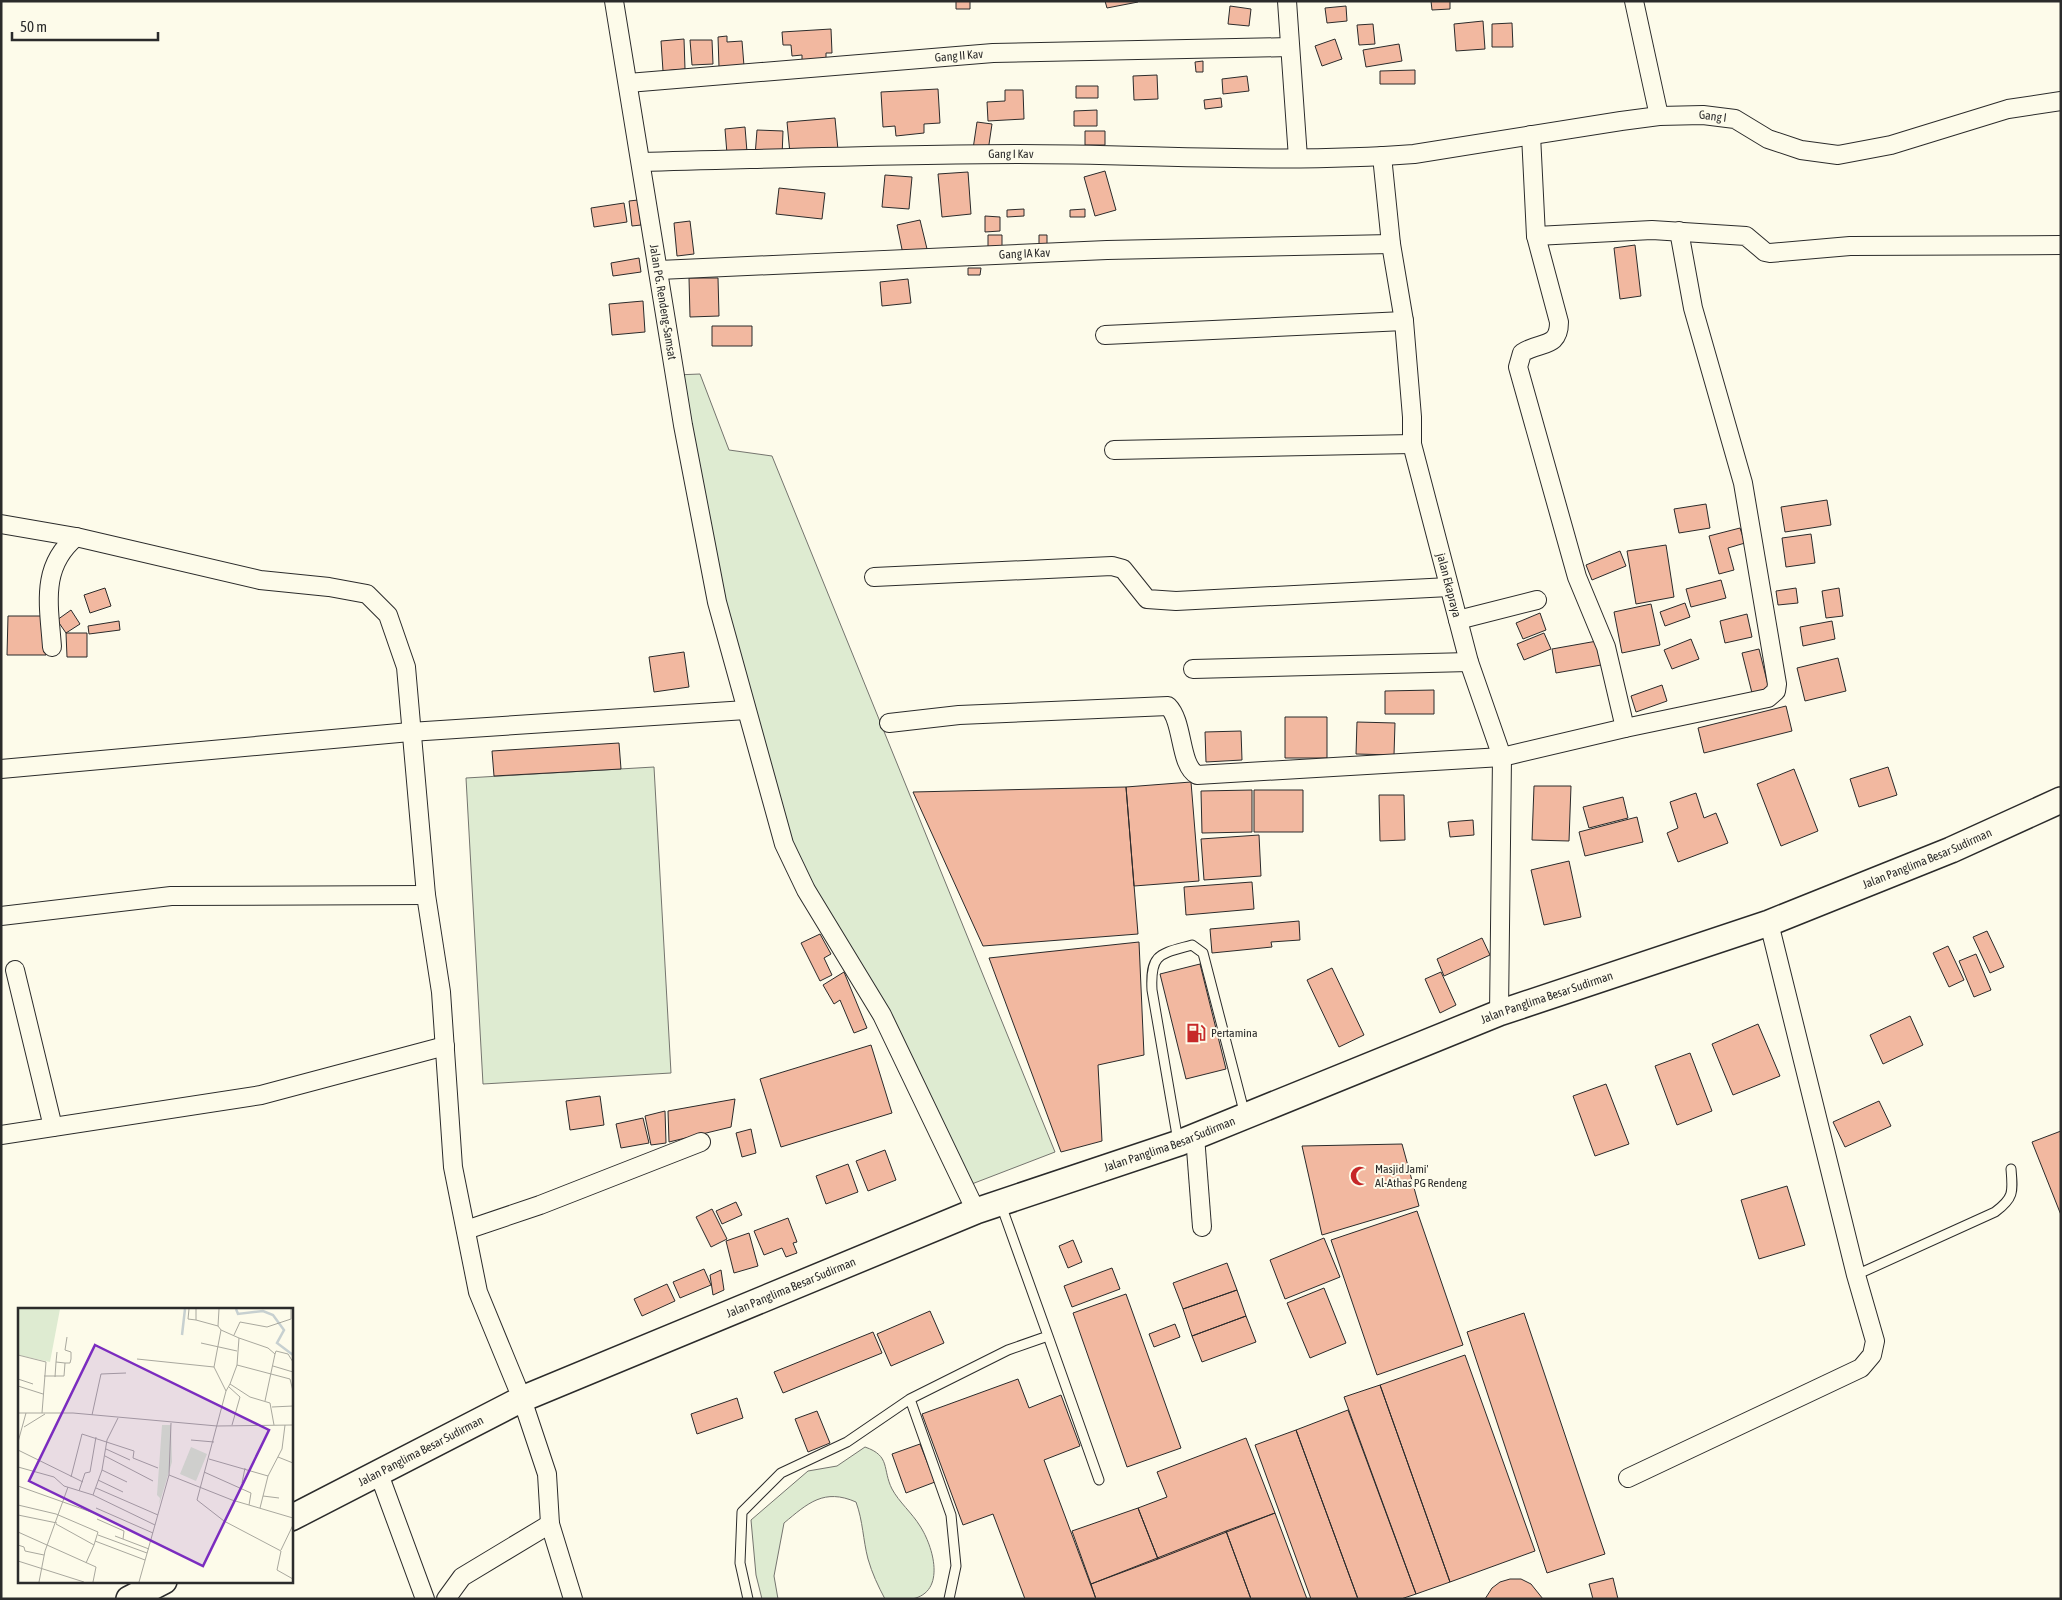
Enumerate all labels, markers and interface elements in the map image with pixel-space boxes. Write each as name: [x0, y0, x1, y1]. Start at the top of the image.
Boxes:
scale bar: [12, 10, 159, 42]
text: 50 m: [20, 18, 47, 35]
street label: Gang II Kav: [934, 47, 984, 65]
street label: Gang I: [1699, 108, 1727, 125]
street label: Gang I Kav: [988, 147, 1034, 161]
street label: Jalan PG. Rendeng-Samsat: [647, 243, 679, 361]
street label: Gang IA Kav: [999, 246, 1051, 262]
street label: jalan Ekapraya: [1434, 551, 1464, 619]
street label: Jalan Panglima Besar Sudirman: [1860, 825, 1994, 892]
street label: Jalan Panglima Besar Sudirman: [1479, 968, 1615, 1027]
fuel station icon: Pertamina: [1185, 1022, 1207, 1044]
place label: Pertamina: [1211, 1026, 1257, 1040]
street label: Jalan Panglima Besar Sudirman: [1102, 1114, 1237, 1175]
place label: Masjid Jami' Al-Athas PG Rendeng: [1375, 1162, 1468, 1190]
mosque icon: Masjid Jami' Al-Athas PG Rendeng: [1349, 1165, 1371, 1187]
street label: Jalan Panglima Besar Sudirman: [724, 1255, 858, 1321]
inset map: [18, 1308, 292, 1582]
street label: Jalan Panglima Besar Sudirman: [356, 1413, 486, 1489]

